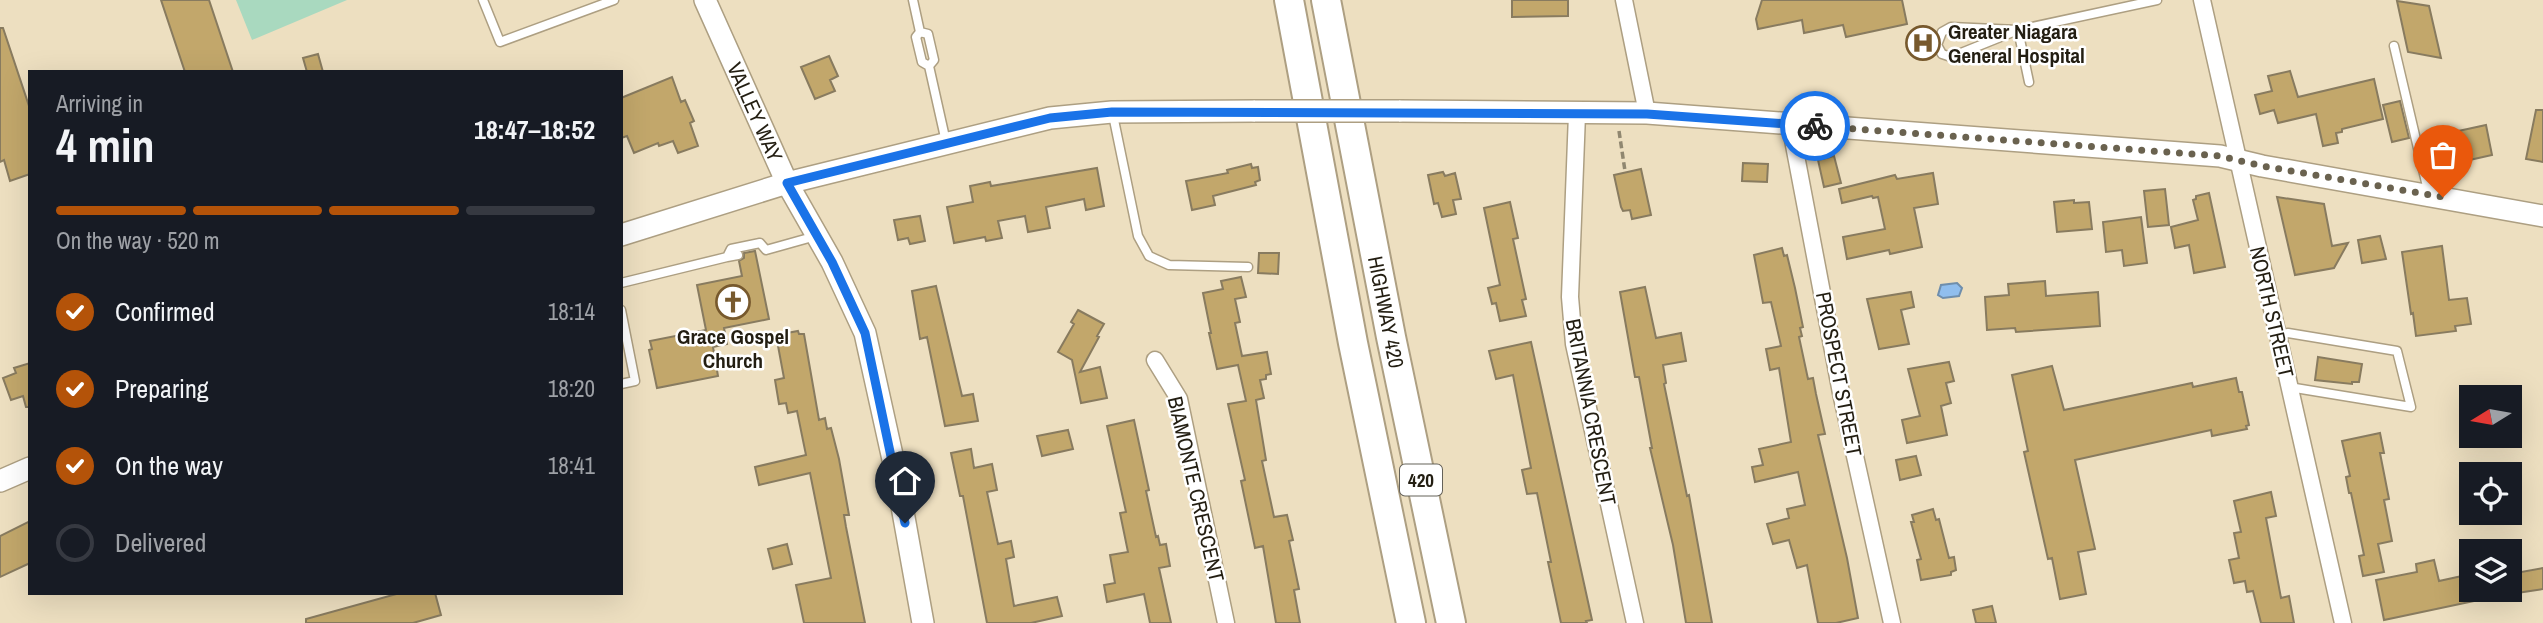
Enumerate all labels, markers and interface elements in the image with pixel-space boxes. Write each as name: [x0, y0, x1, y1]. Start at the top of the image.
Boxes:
place label: Greater Niagara General Hospital: [1948, 17, 2085, 70]
hospital icon: Greater Niagara General Hospital: [1904, 24, 1942, 62]
street label: VALLEY WAY: [720, 58, 790, 167]
text: Arriving in: [56, 88, 143, 119]
courier: [1780, 91, 1850, 161]
icon: bike: [1796, 107, 1834, 145]
text: 18:47–18:52: [474, 112, 595, 147]
text: 4 min: [56, 114, 155, 176]
pin: [2413, 125, 2473, 197]
icon: bag: [2424, 136, 2462, 174]
text: On the way · 520 m: [56, 225, 220, 256]
street label: NORTH STREET: [2243, 244, 2301, 381]
street label: HIGHWAY 420: [1361, 253, 1411, 371]
church icon: Grace Gospel Church: [714, 283, 752, 321]
street label: PROSPECT STREET: [1809, 289, 1869, 459]
icon: check: [56, 293, 94, 331]
text: Confirmed: [115, 294, 215, 329]
text: 18:14: [548, 296, 595, 327]
street label: BRITANNIA CRESCENT: [1559, 316, 1623, 508]
place label: Grace Gospel Church: [677, 322, 789, 375]
icon: check: [56, 370, 94, 408]
text: Preparing: [115, 371, 209, 406]
text: 18:20: [548, 373, 595, 404]
north arrow: [2459, 385, 2522, 448]
map controls: [2459, 385, 2522, 602]
street label: BIAMONTE CRESCENT: [1161, 393, 1232, 585]
icon: check: [56, 447, 94, 485]
text: On the way: [115, 448, 223, 483]
text: 18:41: [548, 450, 595, 481]
pin: [875, 451, 935, 523]
icon: home: [886, 462, 924, 500]
button: locate: [2459, 462, 2522, 525]
road number: 420: [1400, 464, 1442, 495]
text: Delivered: [115, 525, 206, 560]
button: layers: [2459, 539, 2522, 602]

